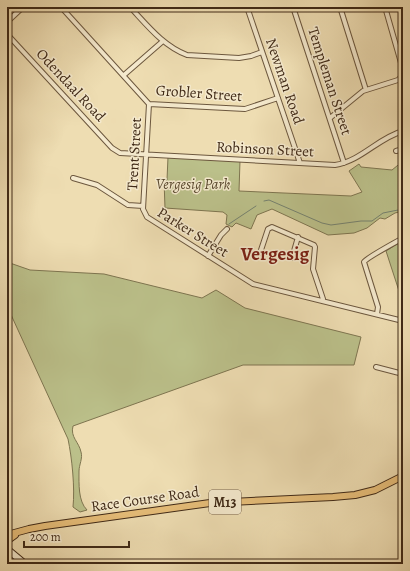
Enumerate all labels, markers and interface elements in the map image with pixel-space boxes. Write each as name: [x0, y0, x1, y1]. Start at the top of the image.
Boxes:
street label: Templeman Street: [303, 24, 357, 138]
street label: Newman Road: [261, 35, 309, 128]
street label: Odendaal Road: [32, 44, 111, 127]
street label: Grobler Street: [155, 80, 243, 106]
street label: Trent Street: [122, 117, 146, 191]
street label: Robinson Street: [216, 136, 314, 162]
park label: Vergesig Park: [156, 174, 231, 194]
street label: Parker Street: [154, 202, 232, 262]
district label: Vergesig: [240, 241, 310, 267]
street label: Race Course Road: [90, 481, 201, 516]
road number: M13: [209, 490, 241, 514]
scale bar: [24, 523, 129, 549]
text: 200 m: [30, 529, 61, 545]

